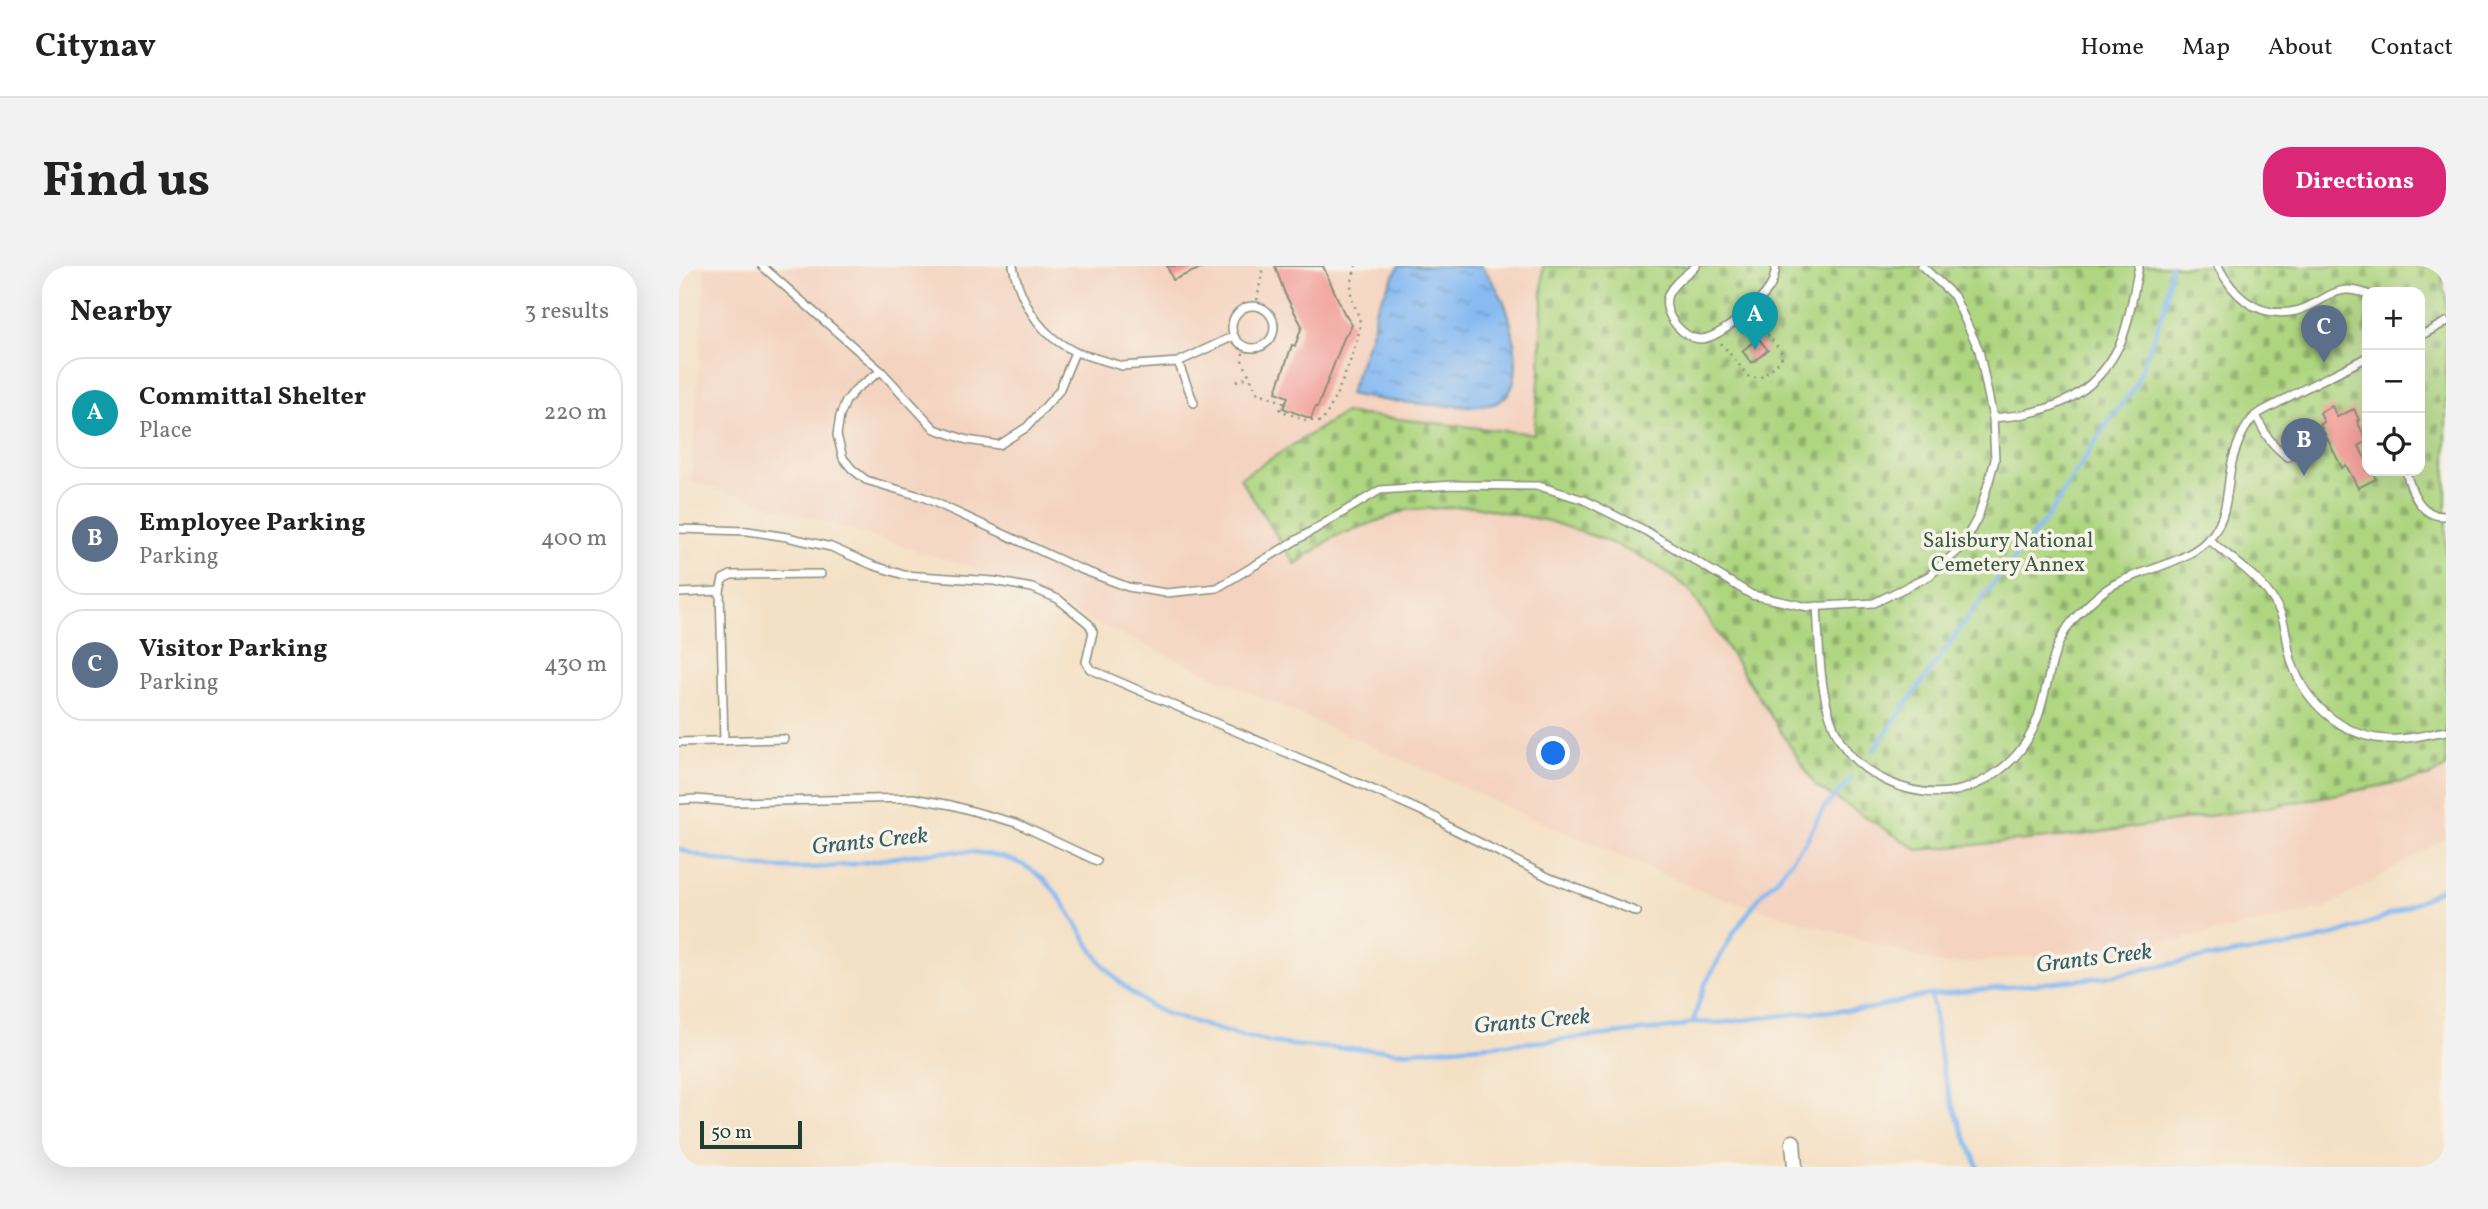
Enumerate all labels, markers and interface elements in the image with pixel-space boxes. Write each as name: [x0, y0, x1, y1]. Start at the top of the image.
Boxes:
text: Citynav: [35, 25, 156, 71]
text: Home: [2080, 31, 2144, 65]
text: Map: [2182, 31, 2230, 65]
text: About: [2268, 31, 2333, 65]
text: Contact: [2371, 31, 2453, 65]
button: Directions: [2263, 147, 2446, 217]
text: Find us: [42, 148, 210, 217]
map controls: [2362, 287, 2425, 476]
button: +: [2362, 287, 2425, 350]
text: Nearby: [70, 291, 172, 333]
pin: A: [1732, 292, 1778, 350]
text: 3 results: [524, 296, 609, 328]
pin: C: [2301, 305, 2347, 363]
button: −: [2362, 350, 2425, 413]
text: Committal Shelter: [139, 379, 366, 415]
text: A: [87, 397, 103, 429]
text: 220 m: [544, 397, 607, 429]
button: locate: [2362, 413, 2425, 476]
text: Place: [139, 415, 192, 447]
pin: B: [2281, 418, 2327, 476]
text: Employee Parking: [139, 505, 365, 541]
text: B: [87, 523, 103, 555]
text: 400 m: [541, 523, 607, 555]
park label: Salisbury National Cemetery Annex: [1923, 527, 2093, 580]
text: Parking: [139, 541, 218, 573]
text: Visitor Parking: [139, 631, 328, 667]
text: C: [88, 649, 102, 681]
text: 430 m: [544, 649, 607, 681]
text: Parking: [139, 667, 218, 699]
your location: [1536, 736, 1570, 770]
water label: Grants Creek: [810, 820, 930, 864]
water label: Grants Creek: [2034, 936, 2154, 982]
water label: Grants Creek: [1472, 1001, 1592, 1043]
scale bar: [700, 1118, 801, 1150]
text: 50 m: [711, 1120, 752, 1146]

